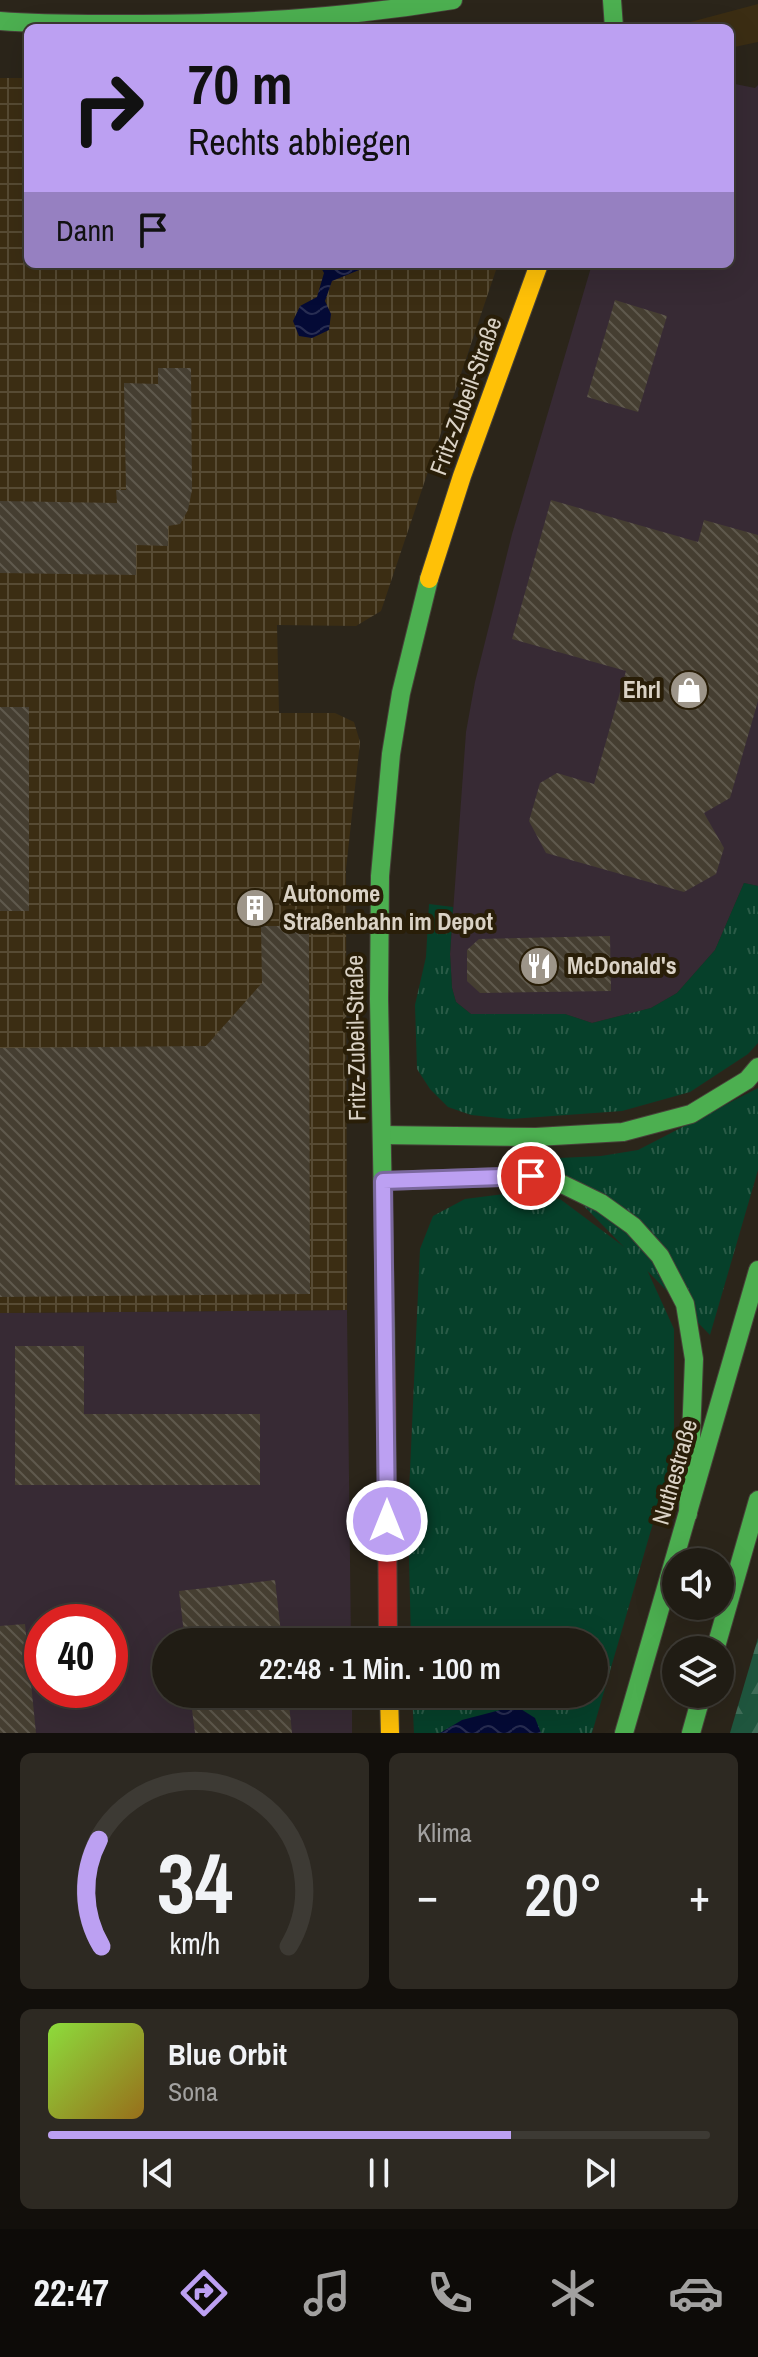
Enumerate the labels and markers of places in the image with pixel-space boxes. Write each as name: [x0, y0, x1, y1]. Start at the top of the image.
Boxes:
shop icon: Ehrl: [668, 669, 710, 711]
place label: Ehrl: [623, 673, 661, 705]
place label: Autonome Straßenbahn im Depot: [283, 877, 493, 937]
building icon: Autonome Straßenbahn im Depot: [234, 887, 276, 929]
restaurant icon: McDonald's: [518, 945, 560, 987]
place label: McDonald's: [567, 949, 677, 981]
pin: [497, 1142, 565, 1210]

